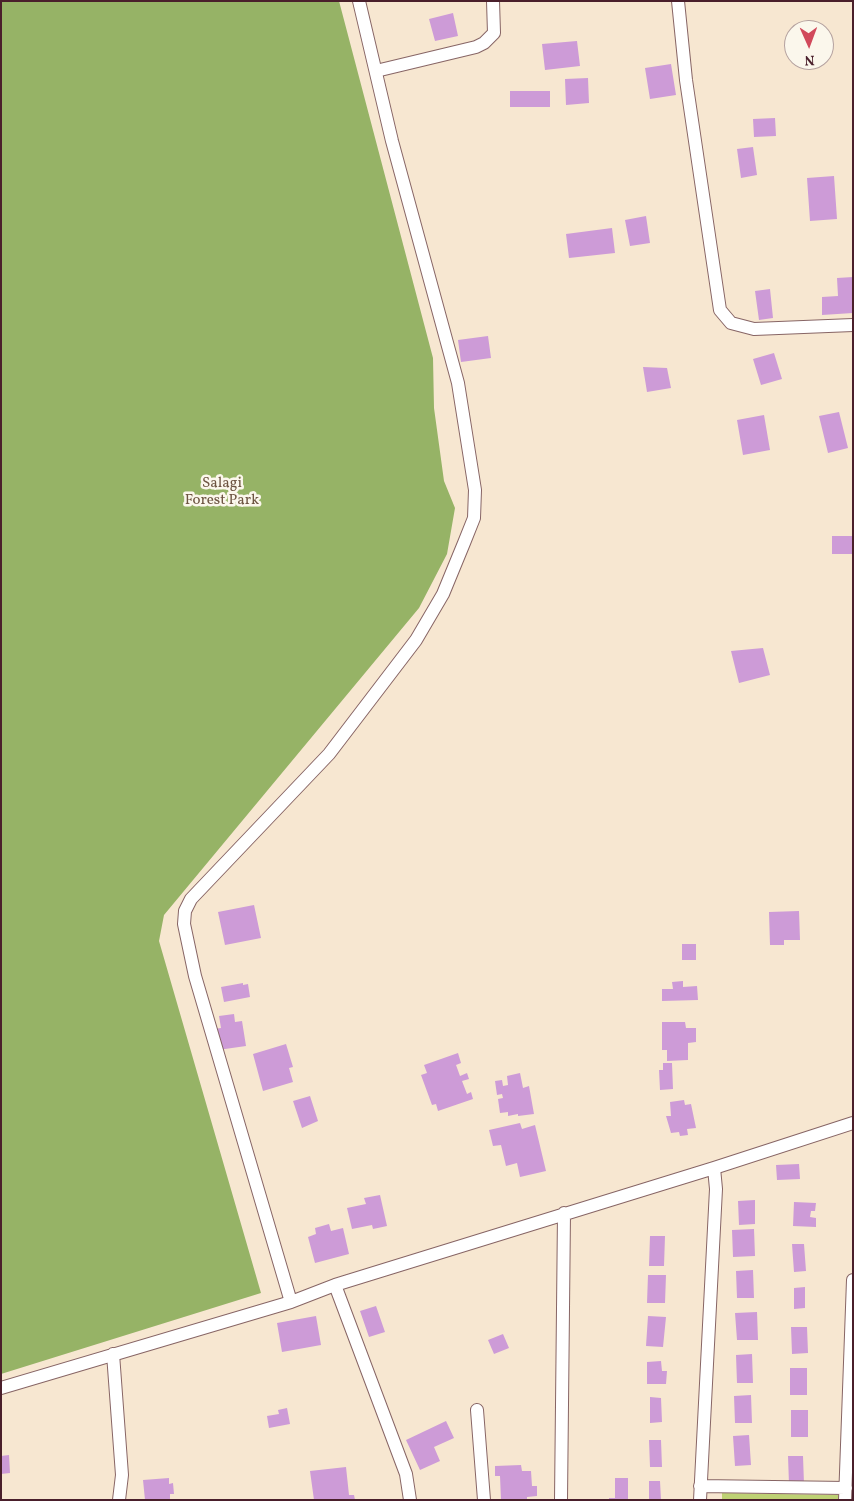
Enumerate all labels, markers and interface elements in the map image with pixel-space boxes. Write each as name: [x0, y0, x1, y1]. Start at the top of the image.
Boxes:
north arrow: [784, 20, 834, 70]
text: N: [804, 50, 815, 69]
park label: Salagi Forest Park: [185, 475, 259, 510]

